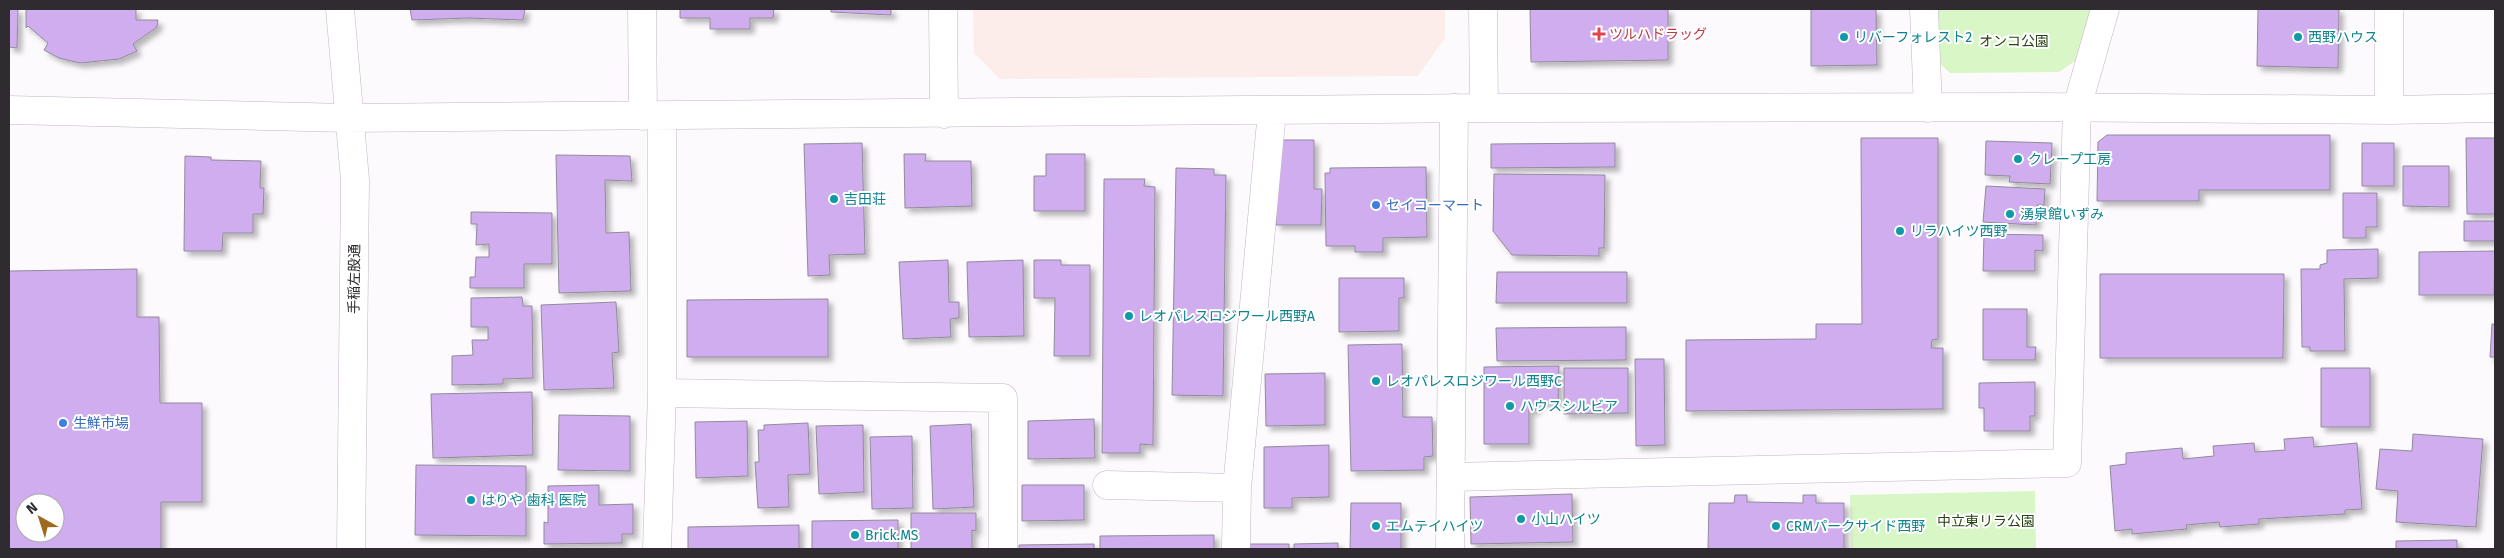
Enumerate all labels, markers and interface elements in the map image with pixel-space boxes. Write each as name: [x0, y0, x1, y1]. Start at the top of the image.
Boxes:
place label: ツルハドラッグ: [1609, 26, 1707, 43]
marker: ツルハドラッグ: [1593, 28, 1605, 40]
place label: リバーフォレスト2: [1854, 29, 1972, 46]
place label: 西野ハウス: [2308, 29, 2378, 46]
marker: リバーフォレスト2: [1838, 31, 1850, 43]
marker: 西野ハウス: [2292, 31, 2304, 43]
park label: オンコ公園: [1979, 33, 2049, 50]
place label: クレープ工房: [2028, 151, 2111, 168]
marker: クレープ工房: [2012, 153, 2024, 165]
place label: 吉田荘: [844, 191, 886, 208]
marker: 吉田荘: [828, 193, 840, 205]
place label: セイコーマート: [1386, 197, 1484, 214]
marker: セイコーマート: [1370, 199, 1382, 211]
place label: 湧泉館いずみ: [2020, 206, 2104, 223]
marker: 湧泉館いずみ: [2004, 208, 2016, 220]
place label: リラハイツ西野: [1910, 223, 2008, 240]
marker: リラハイツ西野: [1894, 225, 1906, 237]
street label: 手稲左股通: [345, 244, 364, 314]
place label: レオパレスロジワール西野A: [1139, 308, 1315, 325]
marker: レオパレスロジワール西野A: [1123, 310, 1135, 322]
place label: レオパレスロジワール西野C: [1386, 373, 1562, 390]
marker: レオパレスロジワール西野C: [1370, 375, 1382, 387]
place label: ハウスシルビア: [1520, 398, 1618, 415]
marker: ハウスシルビア: [1504, 400, 1516, 412]
place label: 生鮮市場: [73, 415, 129, 432]
marker: 生鮮市場: [57, 417, 69, 429]
place label: はりや 歯科 医院: [481, 492, 586, 509]
north arrow: [15, 493, 65, 543]
marker: はりや 歯科 医院: [465, 494, 477, 506]
text: N: [23, 499, 41, 518]
place label: 小山ハイツ: [1531, 511, 1601, 528]
marker: 小山ハイツ: [1515, 513, 1527, 525]
park label: 中立東リラ公園: [1937, 513, 2035, 530]
place label: エムテイハイツ: [1386, 518, 1483, 535]
place label: CRMパークサイド西野: [1786, 518, 1925, 535]
marker: エムテイハイツ: [1370, 520, 1382, 532]
marker: CRMパークサイド西野: [1770, 520, 1782, 532]
place label: Brick.MS: [865, 527, 919, 544]
marker: Brick.MS: [849, 529, 861, 541]

